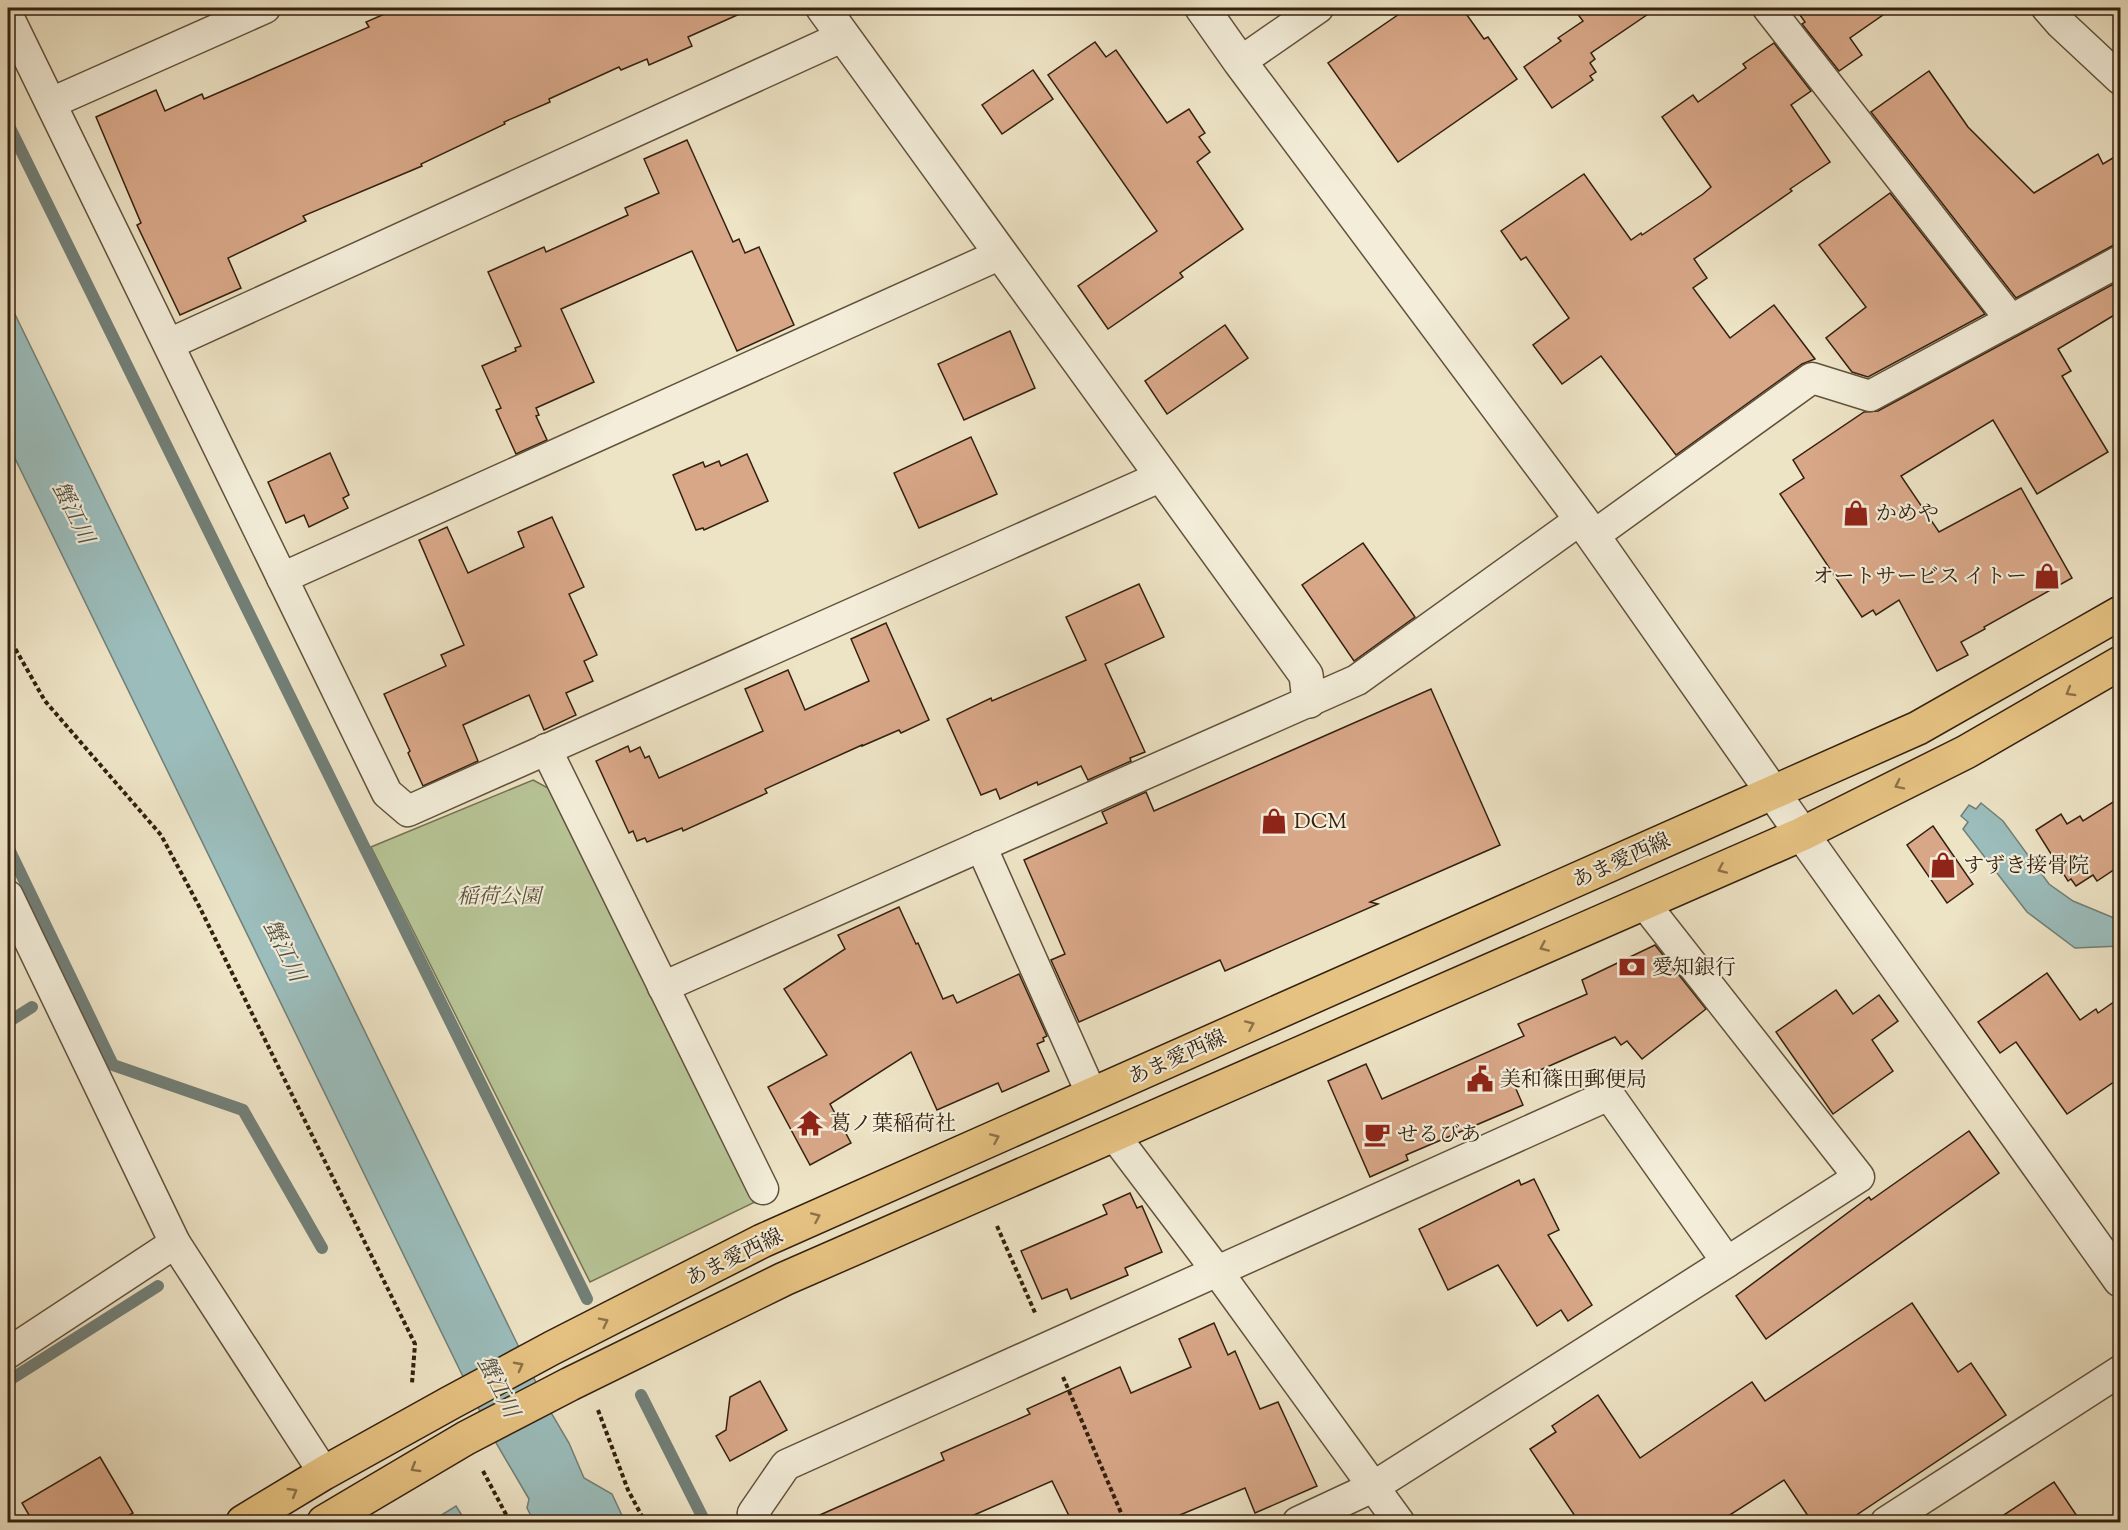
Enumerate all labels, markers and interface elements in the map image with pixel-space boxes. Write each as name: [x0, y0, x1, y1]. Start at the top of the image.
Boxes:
water label: 蟹江川: [42, 477, 101, 552]
shop icon: かめや: [1841, 498, 1871, 528]
place label: かめや: [1876, 500, 1939, 530]
shop icon: オートサービス イトー: [2032, 561, 2062, 591]
place label: オートサービス イトー: [1813, 563, 2027, 593]
one-way arrow: [2066, 685, 2076, 696]
one-way arrow: [1894, 778, 1905, 790]
shop icon: DCM: [1259, 806, 1289, 836]
place label: DCM: [1294, 808, 1347, 838]
street label: あま愛西線: [1568, 827, 1676, 897]
shop icon: すずき接骨院: [1928, 850, 1958, 880]
place label: すずき接骨院: [1963, 852, 2089, 882]
one-way arrow: [1718, 861, 1729, 873]
park label: 稲荷公園: [457, 883, 544, 913]
water label: 蟹江川: [253, 915, 312, 990]
one-way arrow: [1539, 940, 1550, 952]
bank icon: 愛知銀行: [1617, 952, 1647, 982]
place label: 愛知銀行: [1652, 954, 1736, 984]
one-way arrow: [1243, 1020, 1254, 1032]
street label: あま愛西線: [1124, 1024, 1232, 1094]
public building icon: 美和篠田郵便局: [1465, 1064, 1495, 1094]
place label: 美和篠田郵便局: [1500, 1066, 1647, 1096]
temple icon: 葛ノ葉稲荷社: [795, 1108, 825, 1138]
place label: 葛ノ葉稲荷社: [830, 1110, 956, 1140]
cafe icon: せるびあ: [1362, 1119, 1392, 1149]
place label: せるびあ: [1397, 1121, 1481, 1151]
one-way arrow: [988, 1133, 999, 1145]
one-way arrow: [810, 1212, 821, 1224]
street label: あま愛西線: [681, 1222, 789, 1295]
one-way arrow: [597, 1317, 608, 1329]
water label: 蟹江川: [467, 1351, 526, 1426]
one-way arrow: [513, 1361, 524, 1373]
one-way arrow: [411, 1461, 421, 1472]
one-way arrow: [287, 1488, 297, 1500]

